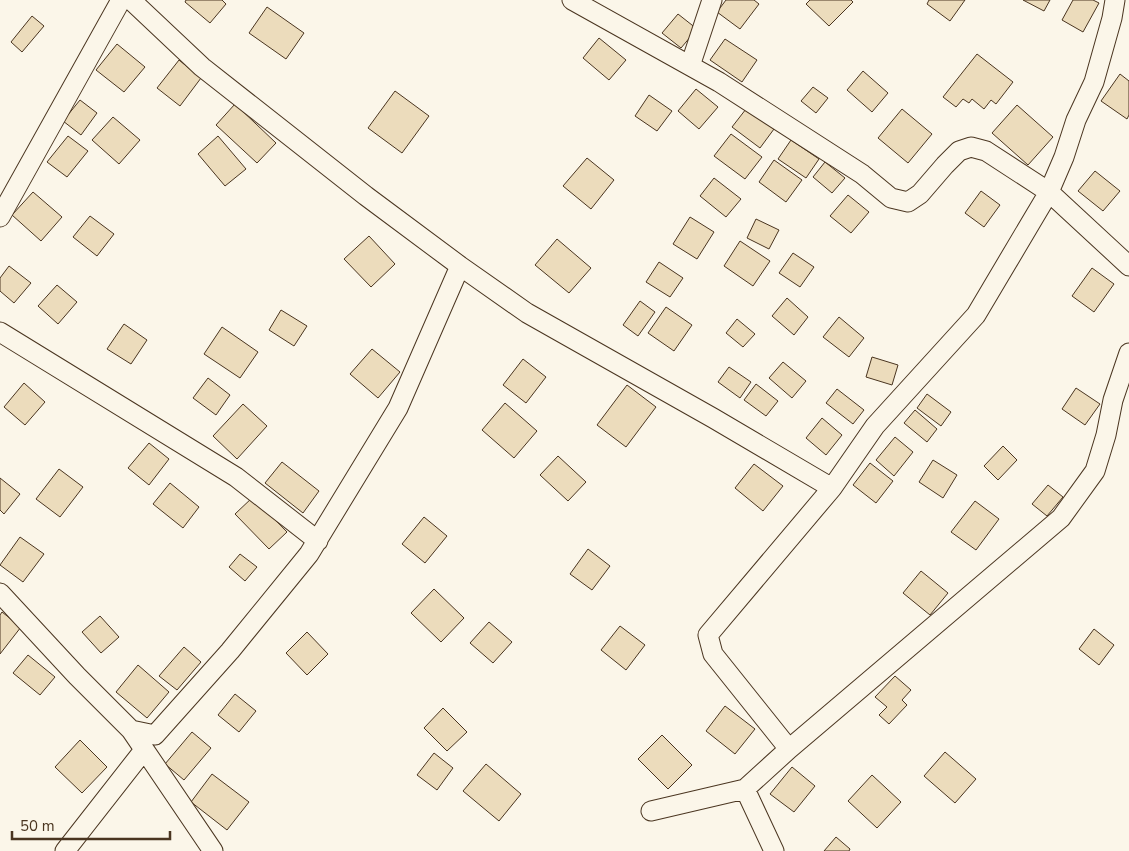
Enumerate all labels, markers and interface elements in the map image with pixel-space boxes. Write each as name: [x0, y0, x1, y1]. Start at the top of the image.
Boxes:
scale bar: [12, 808, 170, 840]
text: 50 m: [20, 816, 55, 836]

